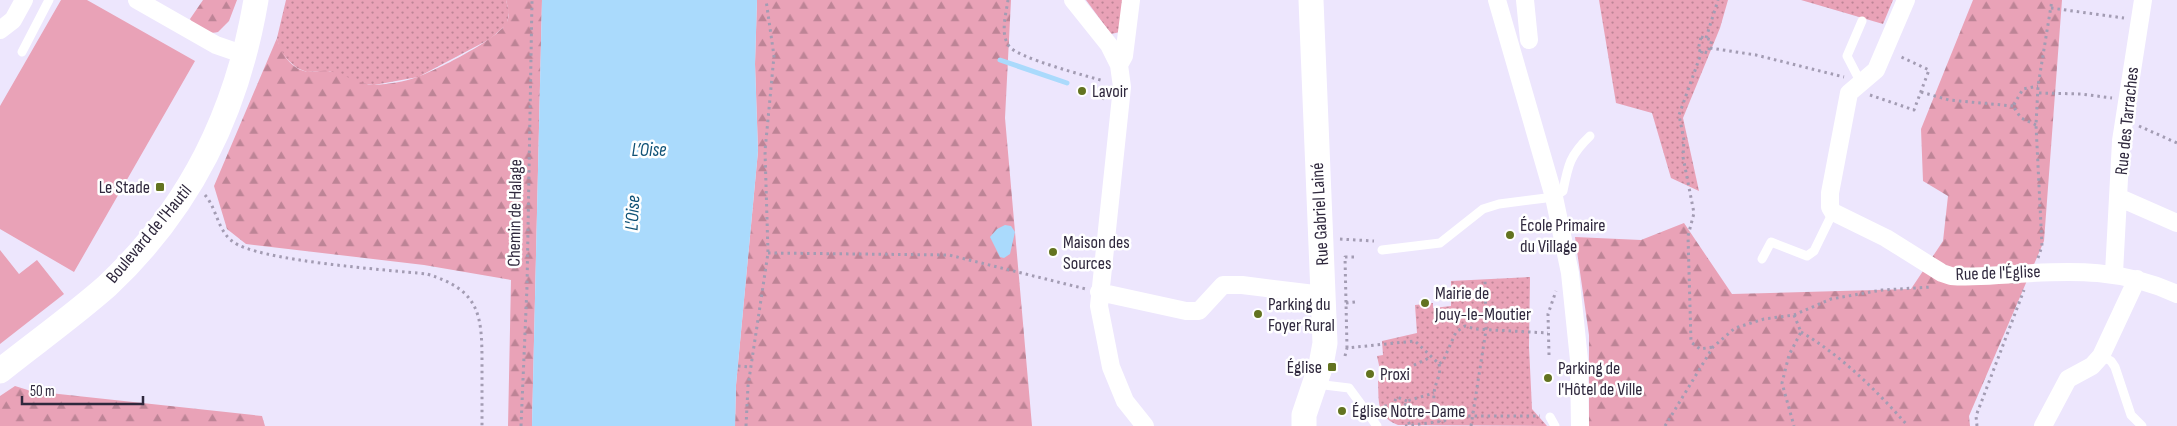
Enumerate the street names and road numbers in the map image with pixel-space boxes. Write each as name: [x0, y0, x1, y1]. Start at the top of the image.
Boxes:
street label: Rue des Tarraches: [2111, 66, 2143, 176]
street label: Chemin de Halage: [504, 159, 526, 267]
street label: Rue Gabriel Lainé: [1307, 162, 1333, 266]
street label: Boulevard de l'Hautil: [102, 181, 196, 287]
street label: Rue de l'Église: [1955, 261, 2041, 285]

